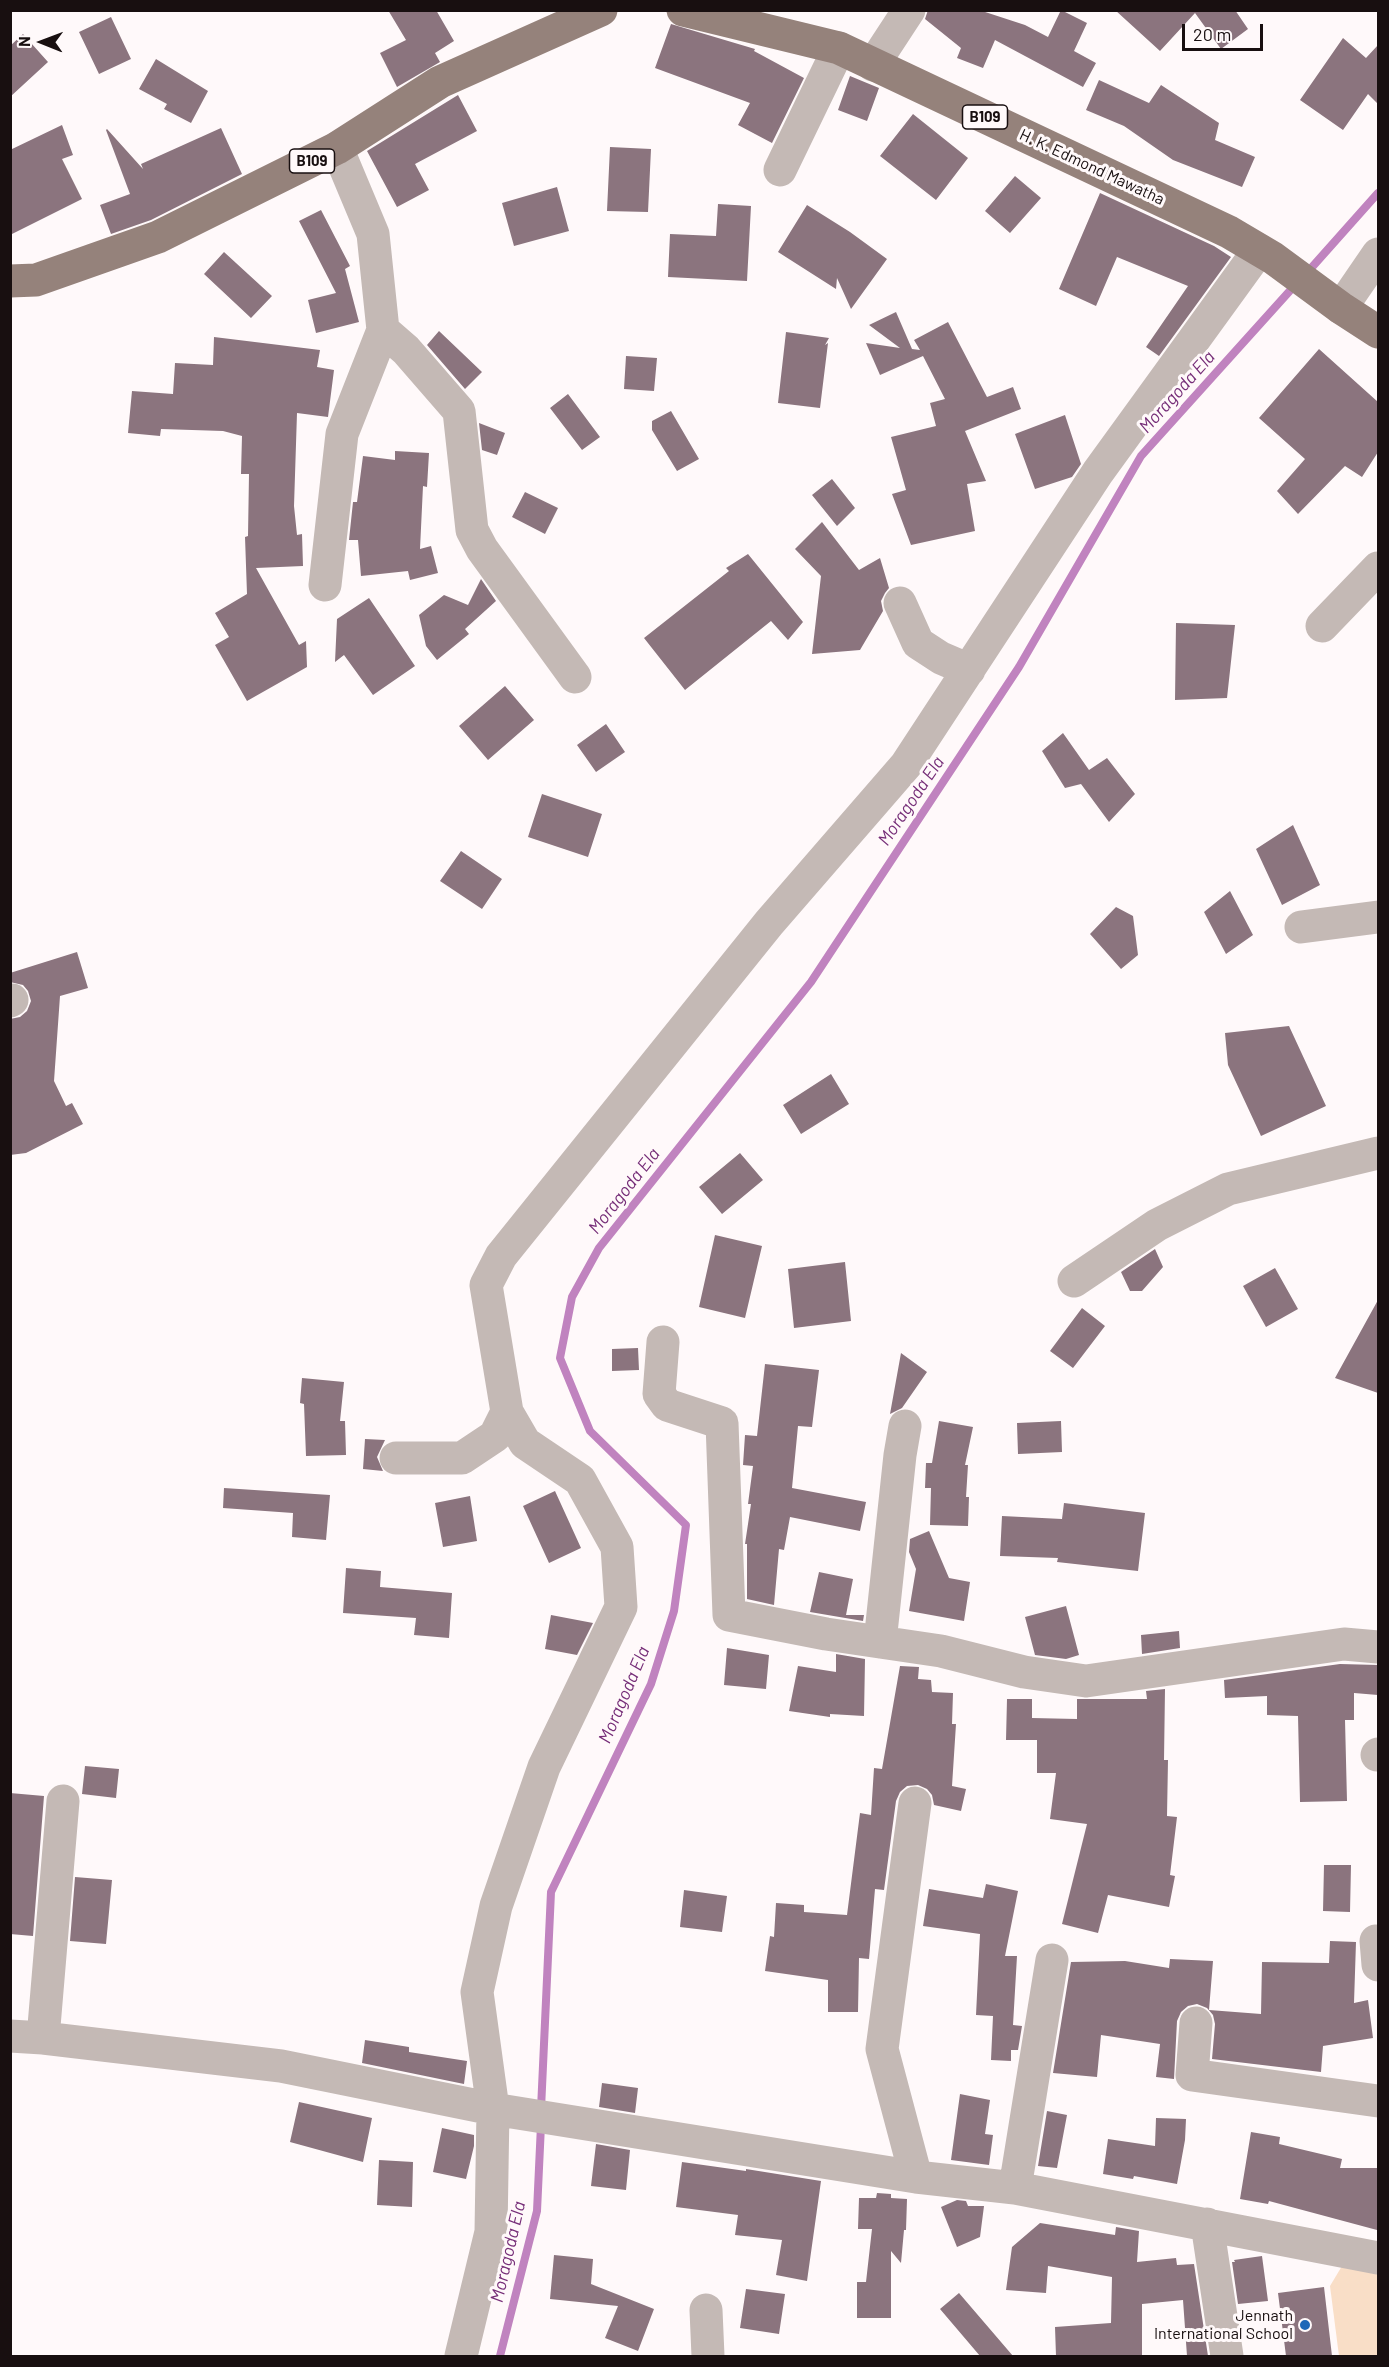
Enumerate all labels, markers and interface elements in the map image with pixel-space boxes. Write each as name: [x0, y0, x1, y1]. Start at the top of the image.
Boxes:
north arrow: [12, 12, 72, 72]
scale bar: [1185, 12, 1266, 50]
text: 20 m: [1193, 23, 1231, 45]
text: N: [14, 36, 33, 47]
road number: B109: [962, 105, 1008, 129]
street label: H. K. Edmond Mawatha: [1016, 125, 1168, 209]
road number: B109: [290, 149, 334, 173]
water label: Moragoda Ela: [1134, 346, 1220, 438]
water label: Moragoda Ela: [873, 752, 949, 850]
water label: Moragoda Ela: [584, 1144, 664, 1238]
water label: Moragoda Ela: [594, 1643, 654, 1747]
water label: Moragoda Ela: [486, 2199, 530, 2305]
place label: Jennath International School: [1154, 2306, 1293, 2344]
marker: Jennath International School: [1298, 2318, 1312, 2332]

